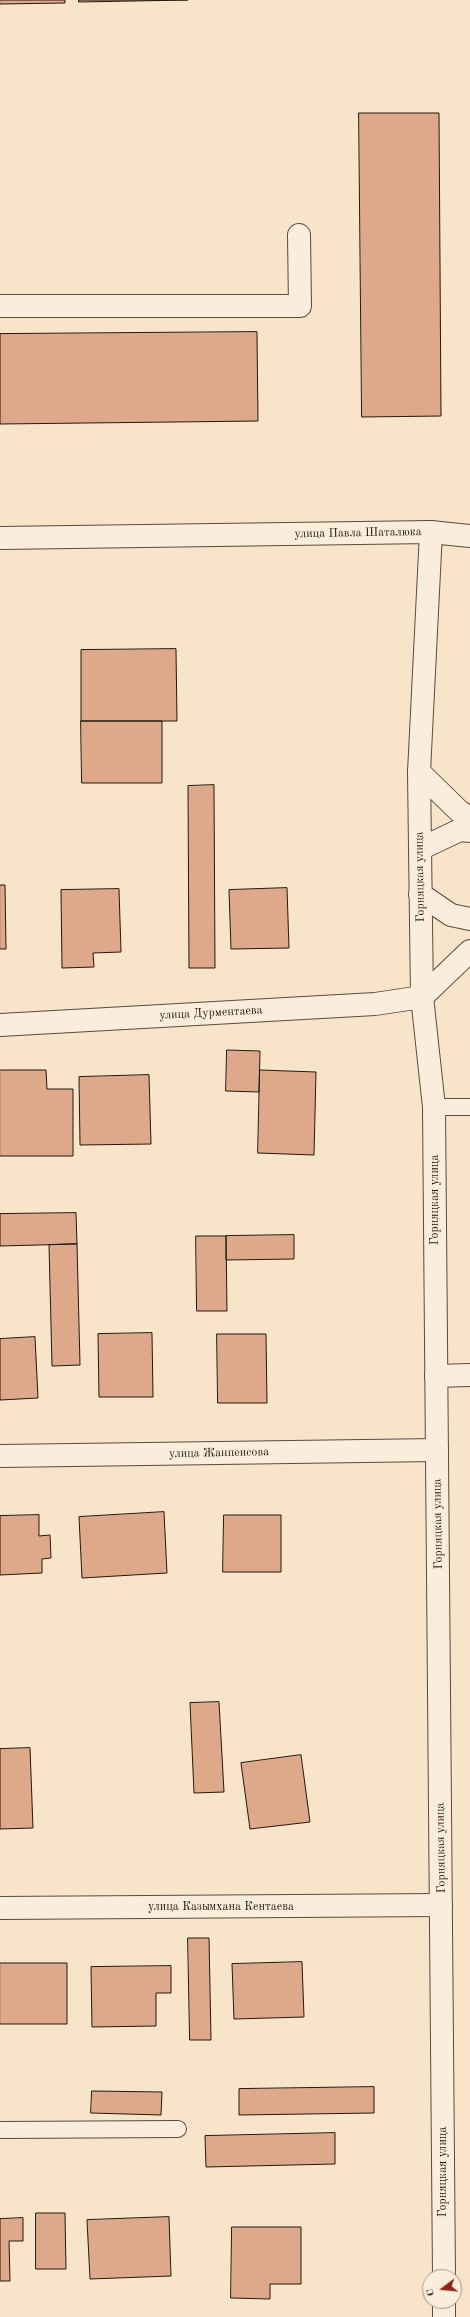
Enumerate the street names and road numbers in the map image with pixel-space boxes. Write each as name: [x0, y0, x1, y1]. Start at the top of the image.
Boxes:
street label: улица Павла Шаталюка: [294, 525, 422, 541]
street label: Горняцкая улица: [412, 832, 428, 922]
street label: улица Дурментаева: [159, 1003, 263, 1023]
street label: Горняцкая улица: [428, 1155, 442, 1245]
street label: улица Жанпеисова: [169, 1445, 269, 1461]
street label: Горняцкая улица: [430, 1479, 446, 1569]
street label: Горняцкая улица: [433, 1803, 449, 1893]
street label: улица Казымхана Кентаева: [148, 1900, 294, 1914]
street label: Горняцкая улица: [436, 2127, 450, 2217]

